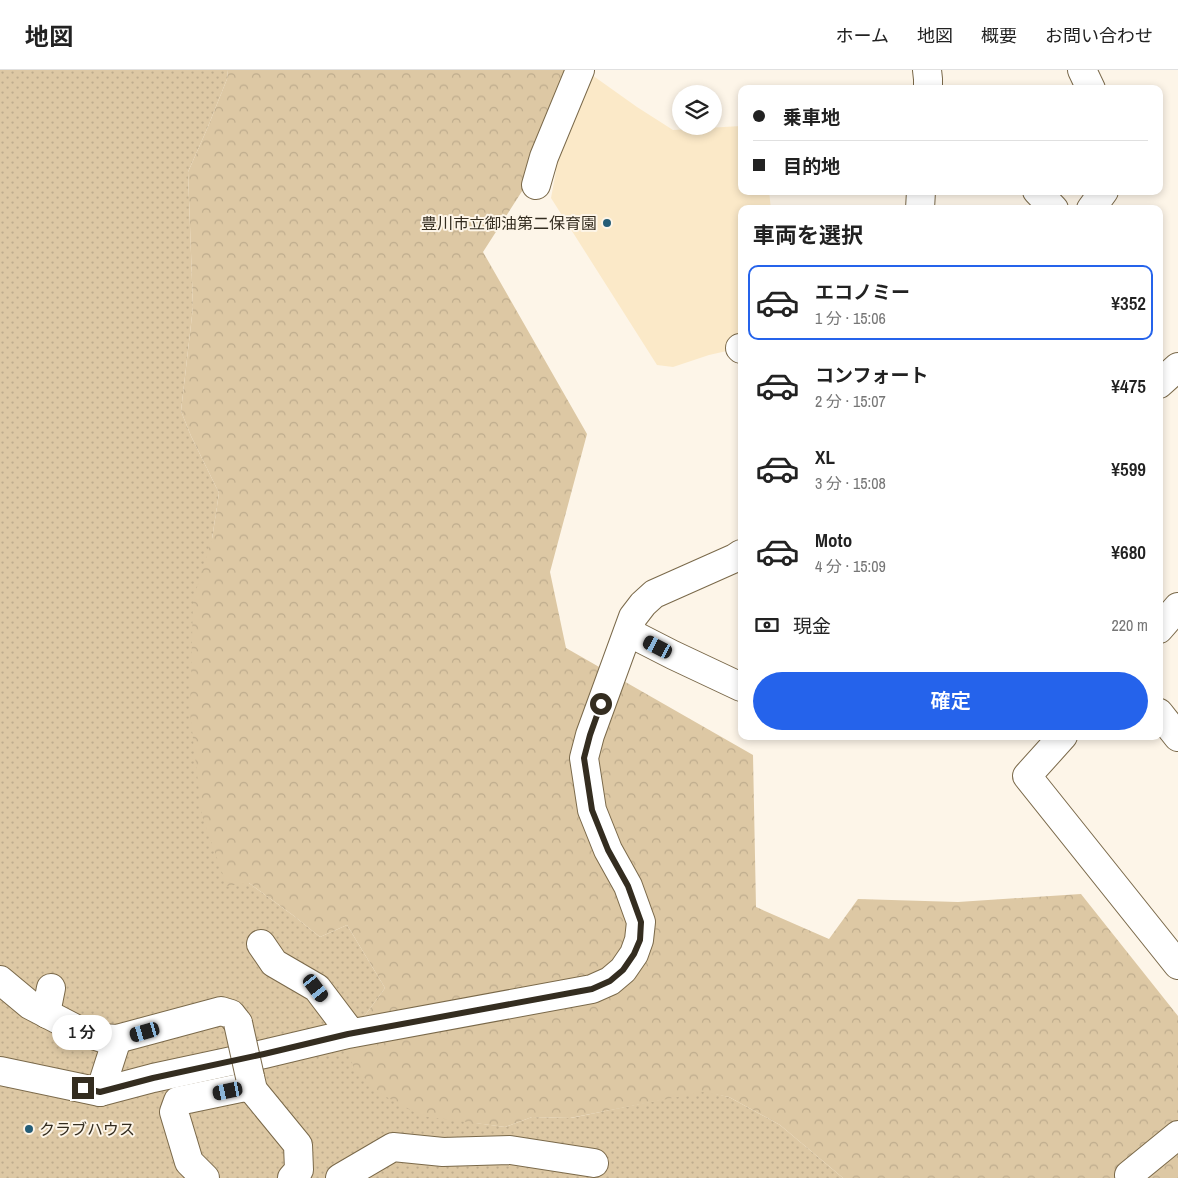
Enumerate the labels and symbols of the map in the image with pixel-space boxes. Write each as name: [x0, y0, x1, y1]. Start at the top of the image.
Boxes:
place label: 豊川市立御油第二保育園: [421, 212, 597, 234]
marker: 豊川市立御油第二保育園: [601, 217, 613, 229]
car: [641, 634, 674, 660]
route start: [590, 693, 612, 715]
car: [300, 972, 331, 1004]
callout: 1 分: [53, 1016, 113, 1050]
car: [128, 1021, 161, 1043]
route end: [72, 1077, 94, 1099]
car: [211, 1081, 244, 1101]
place label: クラブハウス: [39, 1118, 135, 1140]
marker: クラブハウス: [23, 1123, 35, 1135]

